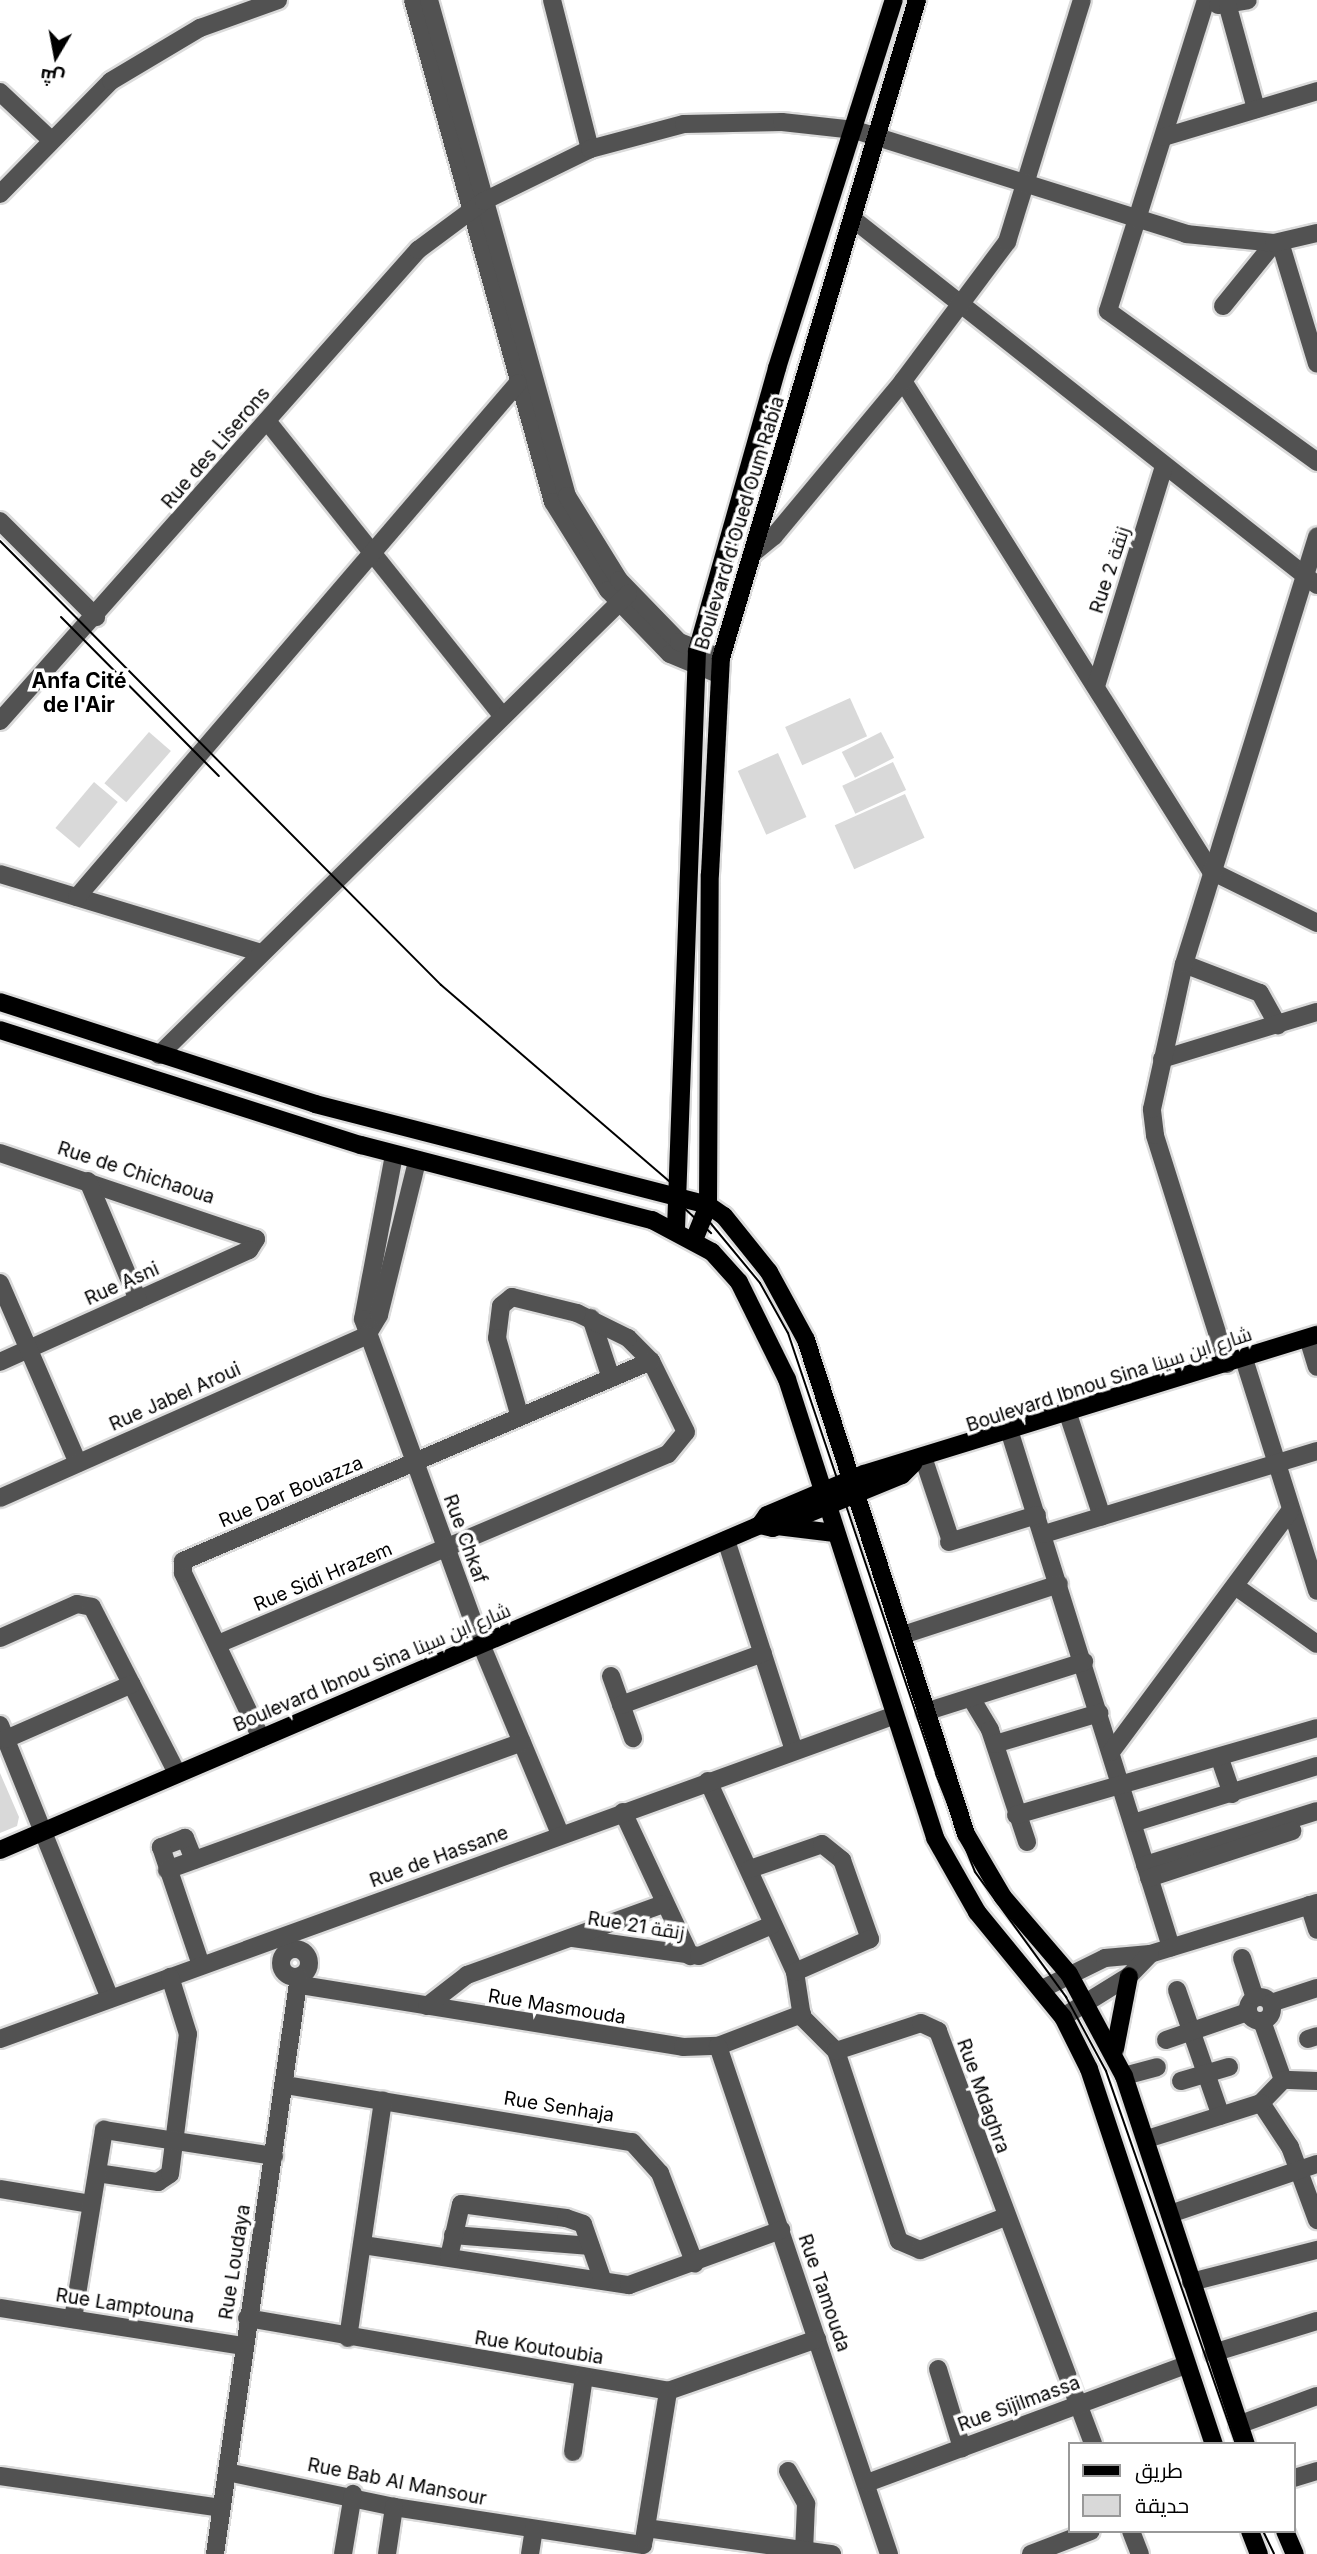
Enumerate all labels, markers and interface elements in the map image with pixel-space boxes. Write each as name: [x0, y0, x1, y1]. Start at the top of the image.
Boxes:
north arrow: [21, 21, 91, 91]
text: ش: [38, 64, 66, 91]
street label: Rue des Liserons: [157, 382, 275, 514]
street label: Boulevard d'Oued Oum Rabia: [690, 393, 790, 653]
street label: Rue 2 زنقة: [1085, 524, 1135, 616]
district label: Anfa Cité de l'Air: [31, 668, 127, 718]
street label: Rue de Chichaoua: [55, 1137, 217, 1209]
street label: Rue Asni: [81, 1258, 163, 1310]
street label: Boulevard Ibnou Sina شارع ابن سينا: [963, 1323, 1255, 1437]
street label: Rue Jabel Aroui: [106, 1358, 244, 1436]
street label: Rue Dar Bouazza: [216, 1451, 366, 1533]
street label: Rue Chkaf: [438, 1491, 492, 1587]
street label: Rue Sidi Hrazem: [250, 1538, 396, 1616]
street label: Boulevard Ibnou Sina شارع ابن سينا: [230, 1599, 514, 1737]
street label: Rue de Hassane: [367, 1821, 511, 1893]
street label: Rue 21 زنقة: [586, 1907, 686, 1945]
street label: Rue Masmouda: [486, 1985, 628, 2029]
street label: Rue Mdaghra: [952, 2036, 1014, 2156]
street label: Rue Senhaja: [502, 2087, 616, 2127]
street label: Rue Loudaya: [215, 2203, 255, 2321]
street label: Rue Tamouda: [793, 2231, 855, 2355]
street label: Rue Lamptouna: [54, 2284, 196, 2328]
street label: Rue Koutoubia: [473, 2327, 605, 2369]
street label: Rue Sijilmassa: [955, 2371, 1083, 2437]
legend: [1068, 2442, 1296, 2533]
street label: Rue Bab Al Mansour: [306, 2453, 488, 2511]
text: طريق: [1135, 2458, 1183, 2483]
text: حديقة: [1135, 2493, 1189, 2518]

